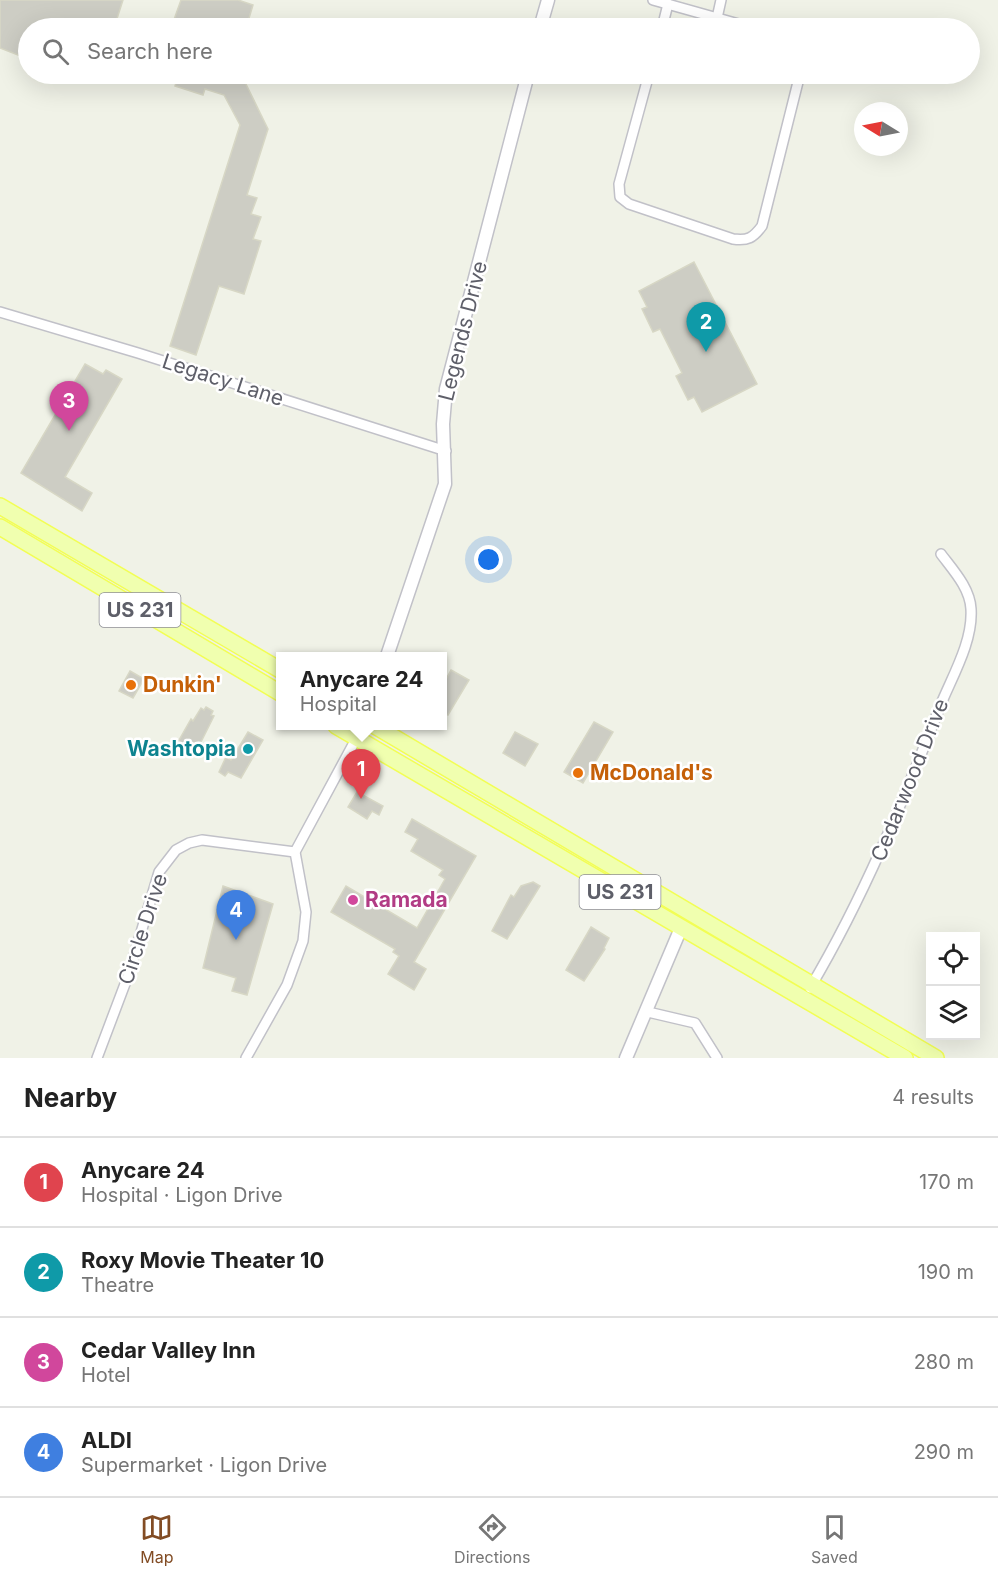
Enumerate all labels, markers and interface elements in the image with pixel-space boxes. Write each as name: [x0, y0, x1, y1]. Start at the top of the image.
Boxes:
search box: [18, 18, 980, 84]
icon: search: [39, 35, 72, 68]
text: Search here: [87, 38, 213, 64]
north arrow: [854, 102, 908, 156]
street label: Legends Drive: [433, 258, 492, 404]
pin: 2: [686, 302, 726, 352]
street label: Legacy Lane: [159, 348, 287, 411]
pin: 3: [50, 382, 88, 431]
your location: [474, 545, 503, 574]
road number: US 231: [100, 593, 180, 627]
popup: [276, 652, 447, 730]
text: Anycare 24: [300, 666, 423, 692]
place label: Dunkin': [143, 672, 222, 697]
marker: Dunkin': [124, 678, 138, 692]
text: Hospital: [300, 692, 377, 716]
street label: Cedarwood Drive: [866, 695, 954, 865]
place label: Washtopia: [127, 736, 236, 761]
marker: Washtopia: [241, 742, 255, 756]
pin: 1: [342, 750, 380, 799]
place label: McDonald's: [590, 760, 713, 785]
marker: McDonald's: [571, 766, 585, 780]
street label: Circle Drive: [113, 870, 172, 988]
road number: US 231: [580, 875, 660, 909]
place label: Ramada: [365, 887, 448, 912]
pin: 4: [216, 890, 256, 940]
marker: Ramada: [346, 893, 360, 907]
map controls: [926, 932, 980, 1040]
button: locate: [926, 932, 980, 986]
button: layers: [926, 986, 980, 1040]
text: Nearby: [24, 1082, 117, 1113]
text: 4 results: [892, 1085, 974, 1109]
text: Anycare 24: [81, 1157, 205, 1183]
text: 1: [39, 1170, 48, 1194]
text: 170 m: [919, 1170, 974, 1194]
text: Hospital · Ligon Drive: [81, 1183, 283, 1207]
text: Roxy Movie Theater 10: [81, 1247, 324, 1273]
text: 2: [37, 1260, 50, 1284]
text: 190 m: [918, 1260, 974, 1284]
text: Theatre: [81, 1273, 154, 1297]
text: Cedar Valley Inn: [81, 1337, 256, 1363]
text: 3: [37, 1350, 50, 1374]
text: 280 m: [914, 1350, 974, 1374]
text: Hotel: [81, 1363, 131, 1387]
text: ALDI: [81, 1427, 132, 1453]
text: 4: [37, 1440, 50, 1464]
text: 290 m: [914, 1440, 974, 1464]
text: Supermarket · Ligon Drive: [81, 1453, 327, 1477]
tab: Map: [140, 1511, 174, 1567]
tab: Directions: [454, 1511, 530, 1567]
tab: Saved: [811, 1511, 858, 1567]

